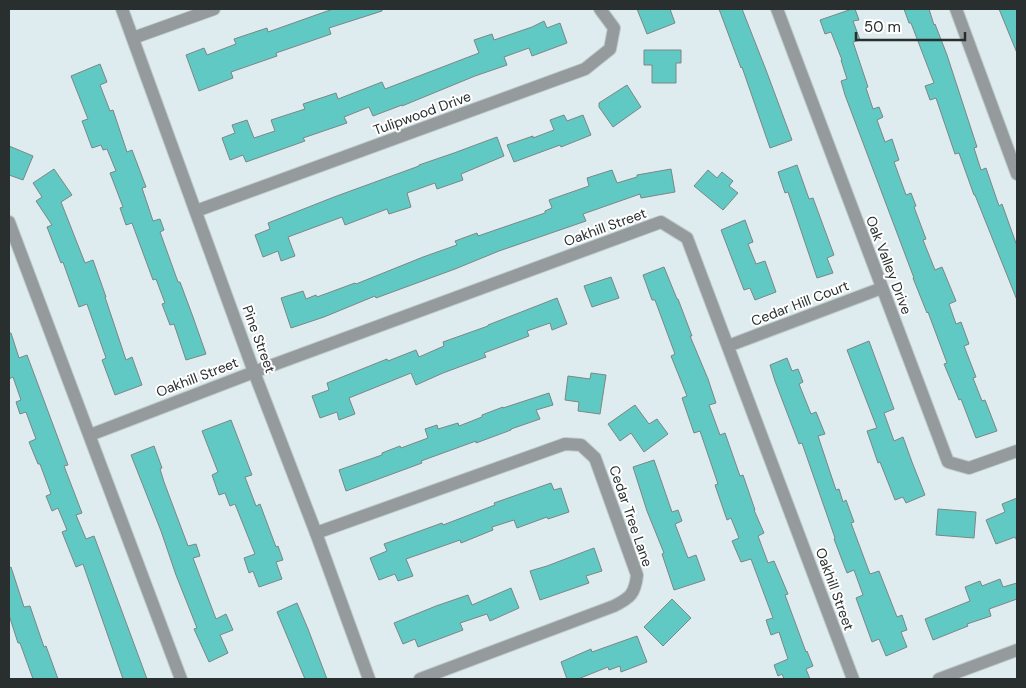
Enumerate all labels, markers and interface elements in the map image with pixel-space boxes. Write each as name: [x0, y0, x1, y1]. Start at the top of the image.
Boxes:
scale bar: [856, 10, 965, 42]
text: 50 m: [864, 17, 901, 37]
street label: Tulipwood Drive: [371, 87, 473, 139]
street label: Oakhill Street: [561, 204, 649, 250]
street label: Oak Valley Drive: [862, 213, 916, 317]
street label: Cedar Hill Court: [749, 276, 851, 330]
street label: Pine Street: [238, 303, 280, 375]
street label: Oakhill Street: [153, 353, 241, 401]
street label: Cedar Tree Lane: [605, 463, 657, 569]
street label: Oakhill Street: [812, 545, 858, 633]

